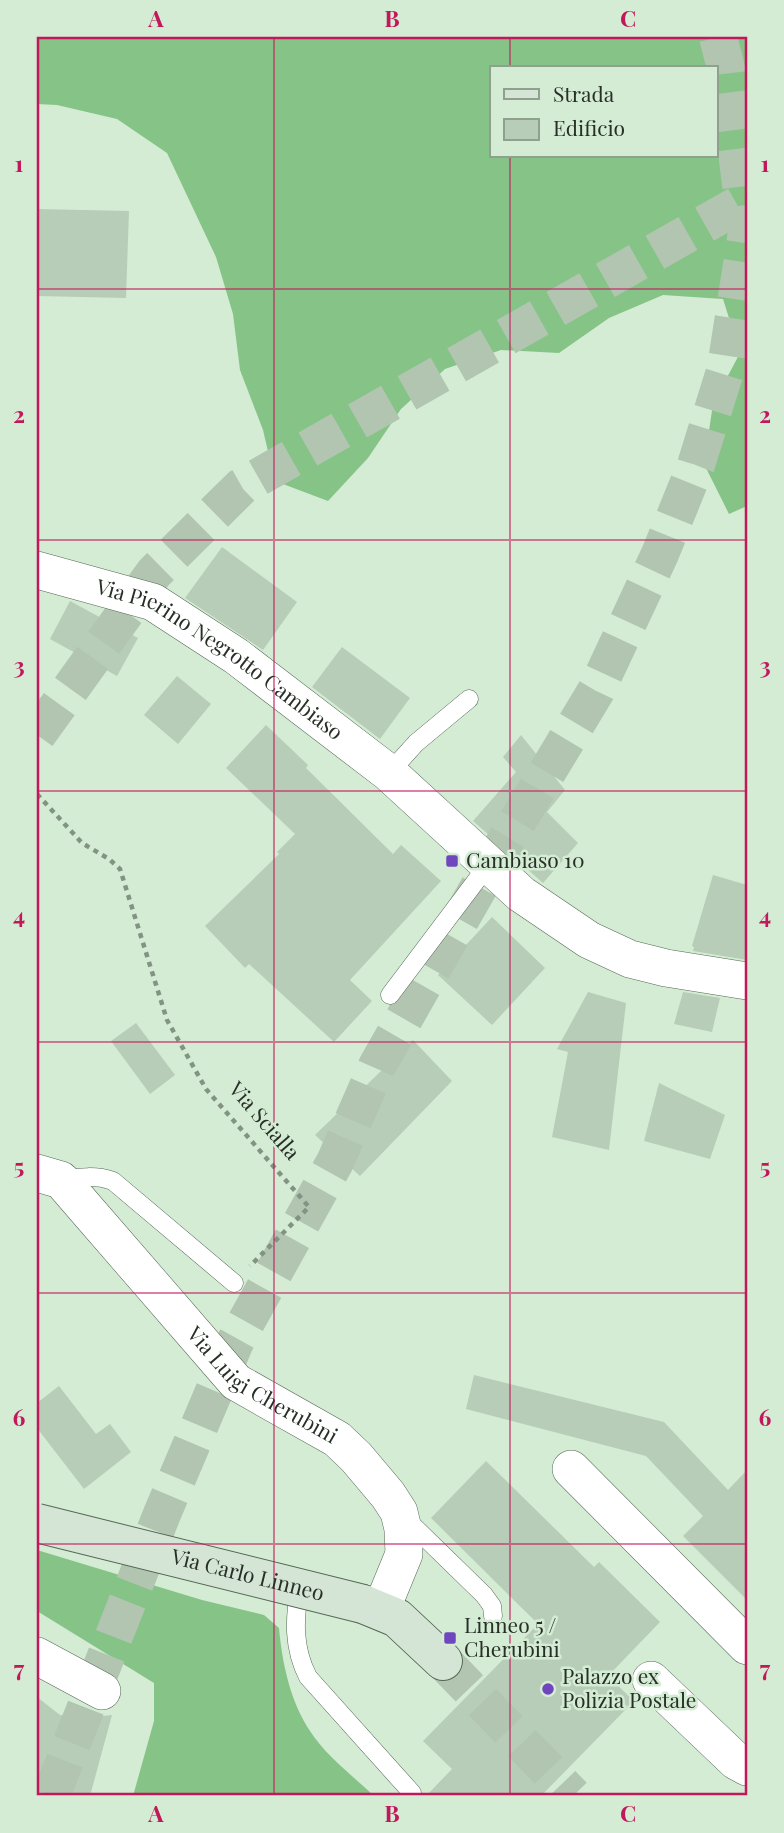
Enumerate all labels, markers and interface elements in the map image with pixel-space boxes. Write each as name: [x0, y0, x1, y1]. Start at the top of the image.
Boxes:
text: A: [147, 2, 164, 33]
text: B: [384, 2, 400, 33]
text: C: [620, 2, 636, 33]
legend: [490, 66, 718, 158]
text: Strada: [553, 79, 615, 107]
text: Edificio: [553, 113, 625, 141]
text: 1: [15, 147, 24, 178]
text: 1: [761, 147, 770, 178]
text: 2: [13, 398, 25, 429]
text: 2: [759, 398, 771, 429]
street label: Via Pierino Negrotto Cambiaso: [92, 571, 350, 745]
text: 3: [13, 649, 25, 680]
text: 3: [759, 649, 771, 680]
place label: Cambiaso 10: [466, 845, 584, 873]
marker: Cambiaso 10: [444, 853, 460, 869]
text: 4: [13, 899, 25, 930]
text: 4: [759, 899, 771, 930]
street label: Via Scialla: [223, 1074, 308, 1165]
text: 5: [14, 1150, 24, 1181]
text: 5: [760, 1150, 770, 1181]
street label: Via Luigi Cherubini: [181, 1319, 343, 1449]
text: 6: [13, 1401, 26, 1432]
text: 6: [759, 1401, 772, 1432]
street label: Via Carlo Linneo: [168, 1541, 327, 1606]
place label: Linneo 5 / Cherubini: [464, 1610, 560, 1662]
marker: Linneo 5 / Cherubini: [442, 1630, 458, 1646]
text: 7: [14, 1652, 25, 1683]
text: 7: [760, 1652, 771, 1683]
place label: Palazzo ex Polizia Postale: [562, 1661, 696, 1713]
marker: Palazzo ex Polizia Postale: [540, 1681, 556, 1697]
text: A: [147, 1797, 164, 1828]
text: B: [384, 1797, 400, 1828]
text: C: [620, 1797, 636, 1828]

